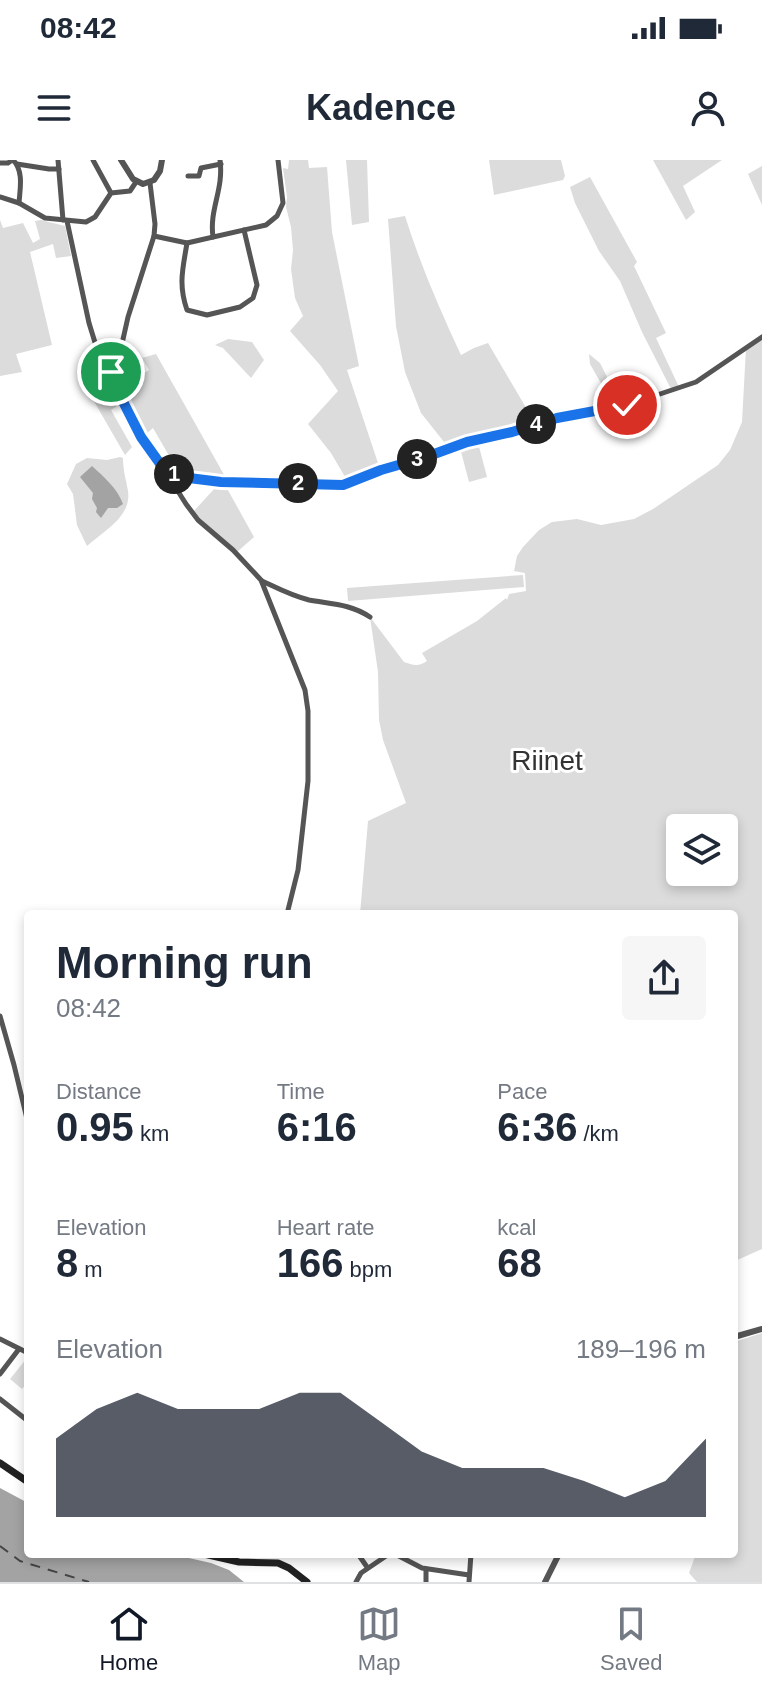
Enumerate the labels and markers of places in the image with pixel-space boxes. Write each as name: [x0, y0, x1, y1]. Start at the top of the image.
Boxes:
pin: [77, 338, 145, 406]
pin: [593, 371, 661, 439]
pin: 4: [516, 404, 556, 444]
pin: 3: [397, 439, 437, 479]
pin: 1: [154, 454, 194, 494]
pin: 2: [278, 463, 318, 503]

